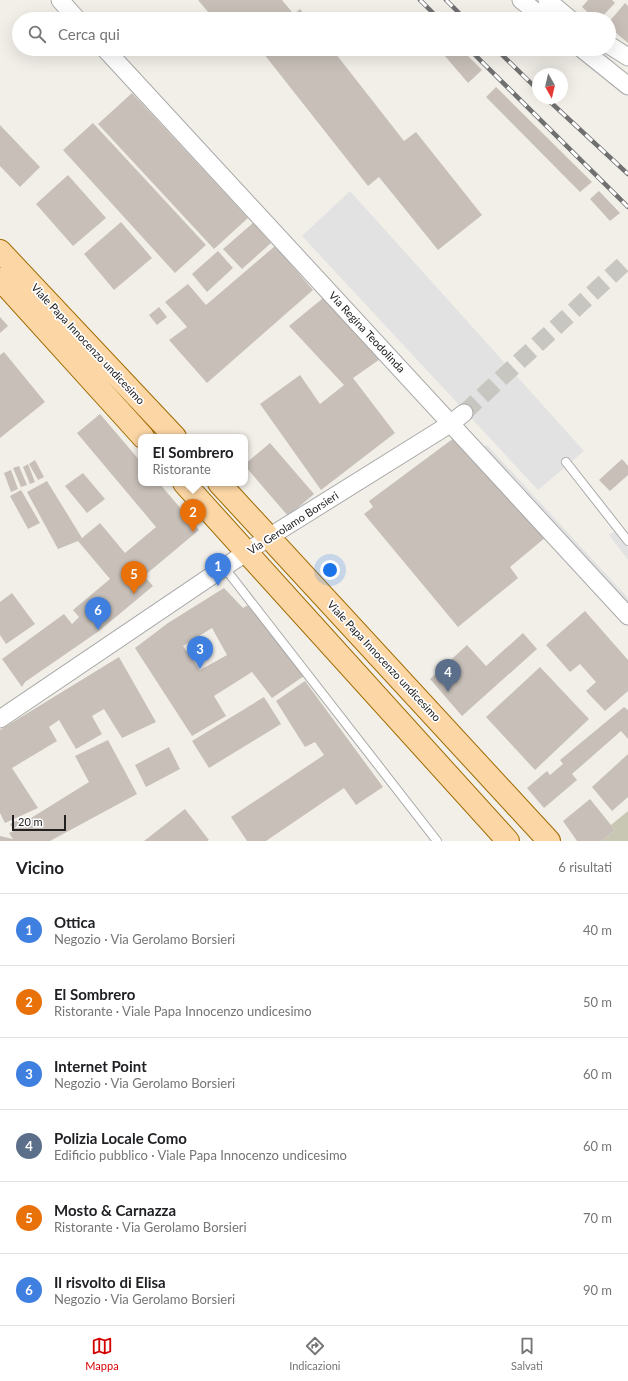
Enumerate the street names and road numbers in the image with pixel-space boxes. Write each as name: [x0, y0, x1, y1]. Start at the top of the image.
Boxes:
street label: Viale Papa Innocenzo undicesimo: [29, 281, 148, 407]
street label: Via Regina Teodolinda: [327, 289, 408, 375]
street label: Via Gerolamo Borsieri: [245, 488, 341, 557]
street label: Viale Papa Innocenzo undicesimo: [325, 598, 444, 724]

